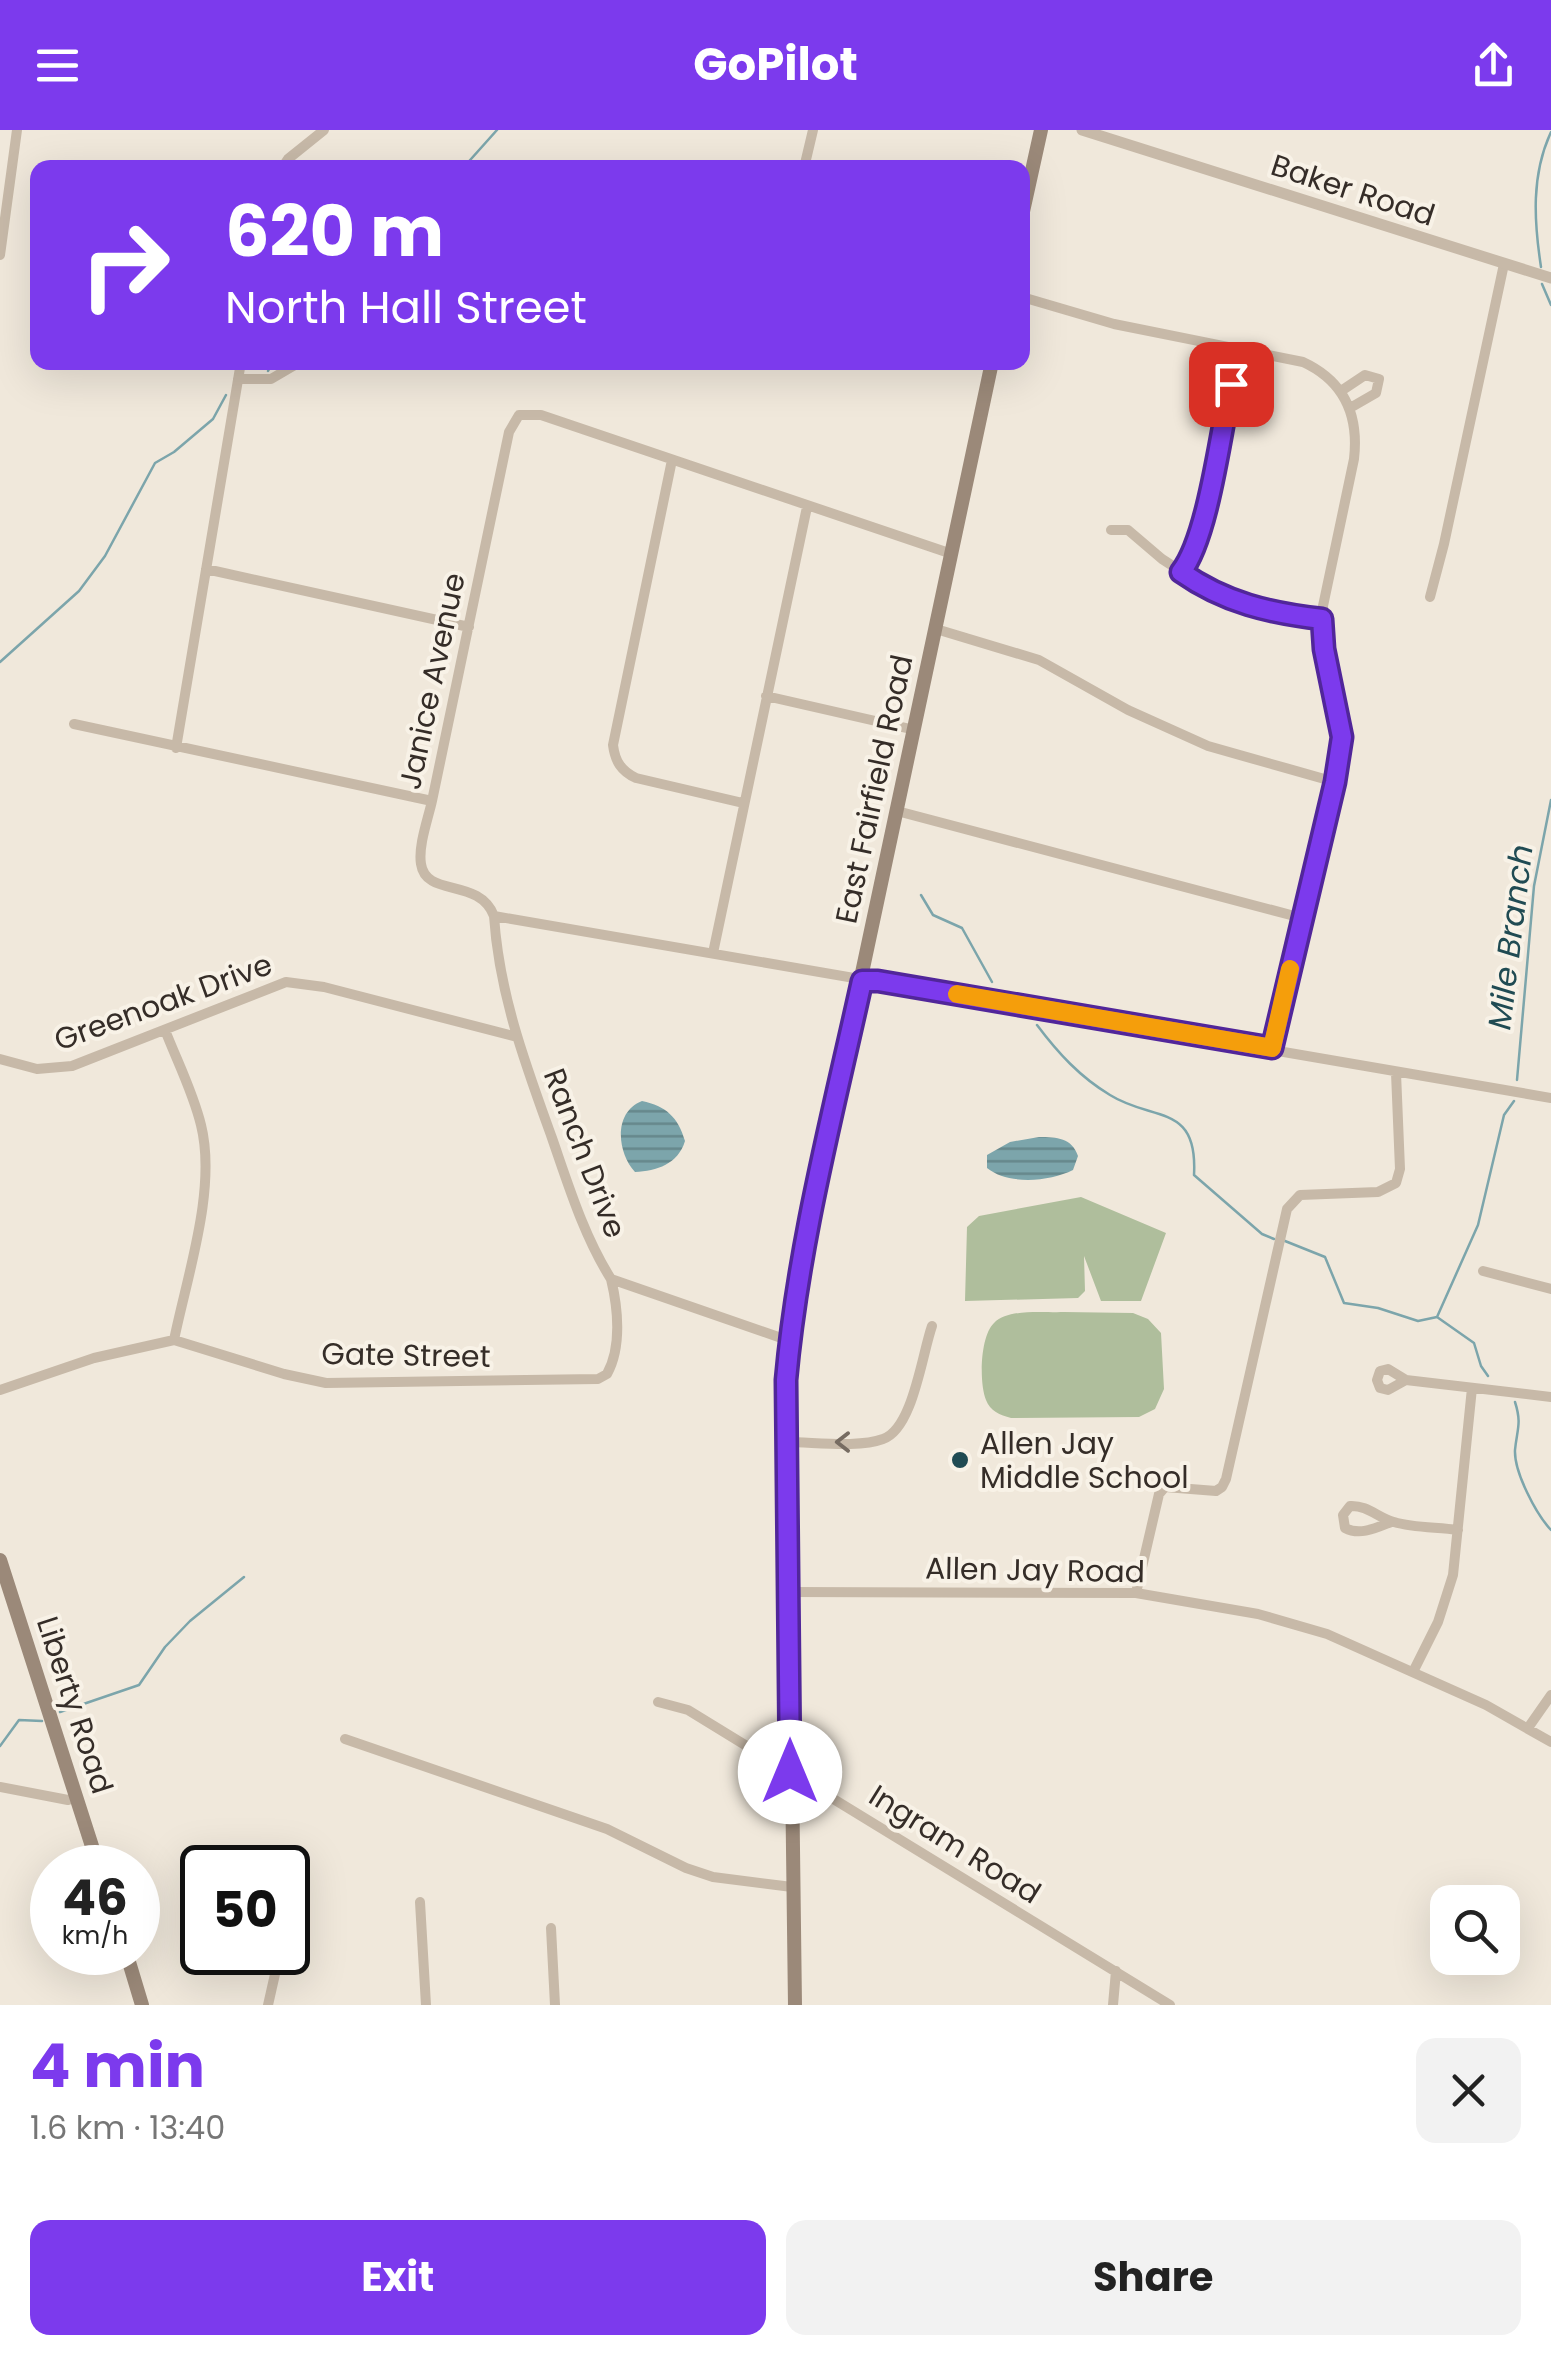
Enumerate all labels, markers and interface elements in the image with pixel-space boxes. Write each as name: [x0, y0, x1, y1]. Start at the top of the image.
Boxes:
text: GoPilot: [693, 33, 858, 96]
icon: menu: [30, 38, 85, 93]
icon: share: [1466, 38, 1521, 93]
street label: Baker Road: [1266, 143, 1440, 237]
text: 620 m: [225, 182, 444, 281]
icon: right: [60, 200, 190, 330]
text: North Hall Street: [225, 276, 587, 339]
pin: [1189, 342, 1274, 427]
icon: arrive: [1204, 357, 1259, 412]
street label: Janice Avenue: [388, 569, 476, 793]
street label: East Fairfield Road: [825, 651, 923, 927]
water label: Mile Branch: [1476, 842, 1544, 1032]
street label: Greenoak Drive: [48, 943, 278, 1061]
street label: Ranch Drive: [533, 1062, 637, 1244]
street label: Gate Street: [321, 1332, 491, 1378]
place label: Allen Jay Middle School: [980, 1422, 1189, 1499]
one-way arrow: [835, 1431, 850, 1453]
marker: Allen Jay Middle School: [949, 1449, 971, 1471]
street label: Allen Jay Road: [925, 1547, 1145, 1593]
street label: Liberty Road: [26, 1611, 124, 1799]
position arrow: [738, 1720, 842, 1824]
street label: Ingram Road: [861, 1774, 1049, 1914]
speed limit sign: 50: [180, 1845, 310, 1975]
text: 46: [62, 1862, 128, 1933]
map controls: [1430, 1885, 1520, 1975]
button: search: [1430, 1885, 1520, 1975]
text: km/h: [62, 1918, 128, 1953]
text: 4 min: [30, 2024, 205, 2108]
button: close: [1416, 2038, 1521, 2143]
text: 1.6 km · 13:40: [30, 2105, 225, 2150]
button: Exit: [30, 2220, 766, 2335]
button: Share: [786, 2220, 1521, 2335]

